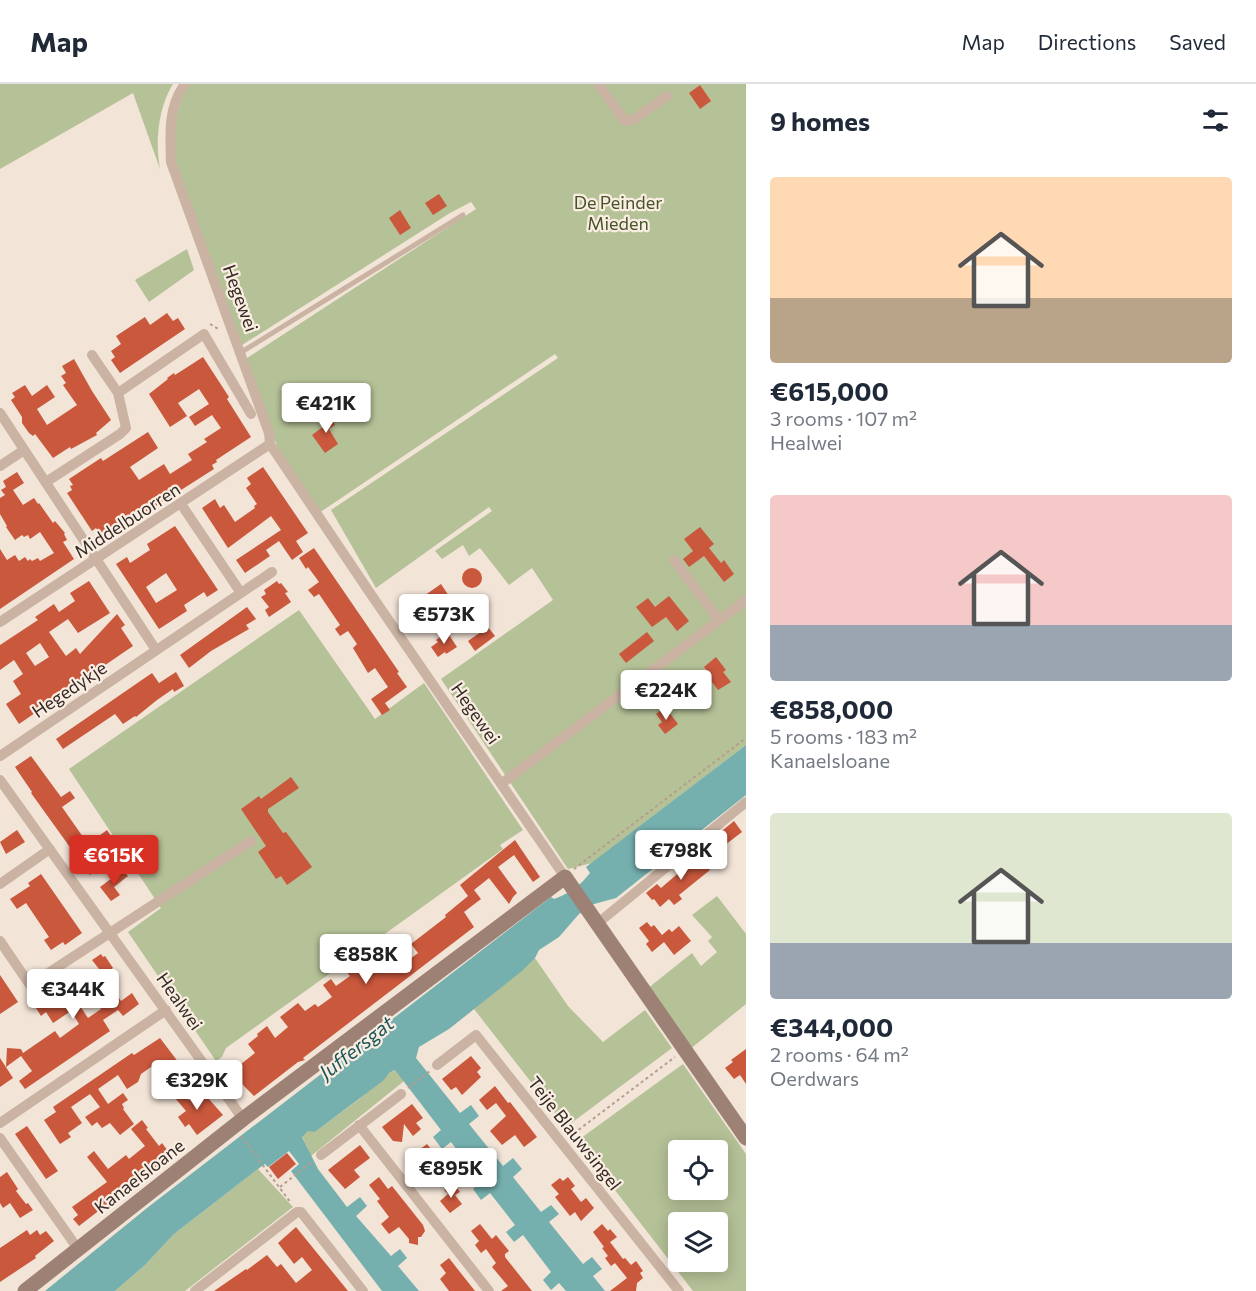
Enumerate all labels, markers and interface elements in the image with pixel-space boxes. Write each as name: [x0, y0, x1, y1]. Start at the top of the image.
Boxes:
text: Map: [30, 24, 88, 58]
text: Map: [962, 29, 1005, 54]
text: Directions: [1038, 29, 1136, 54]
text: Saved: [1169, 29, 1226, 54]
icon: filters: [1199, 104, 1232, 137]
text: 9 homes: [770, 105, 870, 136]
park label: De Peinder Mieden: [574, 191, 662, 234]
icon: home: [947, 216, 1055, 324]
street label: Hegewei: [219, 261, 263, 335]
text: €615,000: [770, 375, 889, 406]
pin: €421K: [284, 383, 368, 434]
text: €421K: [296, 390, 356, 414]
text: 3 rooms · 107 m²: [770, 406, 917, 430]
text: Healwei: [770, 430, 842, 454]
street label: Middelbuorren: [70, 478, 184, 562]
icon: home: [947, 534, 1055, 642]
pin: €573K: [402, 594, 486, 645]
text: €573K: [413, 601, 475, 625]
street label: Hegedykje: [27, 656, 111, 722]
pin: €224K: [624, 670, 708, 721]
text: €224K: [635, 677, 697, 701]
street label: Hegewei: [447, 678, 505, 748]
text: €858,000: [770, 693, 893, 724]
text: 5 rooms · 183 m²: [770, 724, 917, 748]
text: Kanaelsloane: [770, 748, 890, 772]
pin: €798K: [639, 830, 723, 881]
pin: €615K: [72, 835, 156, 886]
text: €798K: [649, 837, 713, 861]
text: €615K: [83, 842, 145, 866]
icon: home: [947, 852, 1055, 960]
pin: €858K: [324, 934, 408, 985]
text: €858K: [334, 941, 398, 965]
street label: Healwei: [152, 968, 208, 1034]
pin: €344K: [31, 969, 115, 1020]
text: €344K: [41, 976, 105, 1000]
water label: Juffersgat: [312, 1010, 399, 1085]
text: €344,000: [770, 1011, 893, 1042]
text: 2 rooms · 64 m²: [770, 1042, 909, 1066]
pin: €329K: [155, 1060, 239, 1111]
text: Oerdwars: [770, 1066, 859, 1090]
text: €329K: [165, 1067, 229, 1091]
street label: Teije Blauwsingel: [524, 1072, 626, 1194]
street label: Kanaelsloane: [90, 1134, 188, 1218]
map controls: [668, 1140, 728, 1272]
button: locate: [668, 1140, 728, 1200]
pin: €895K: [409, 1148, 493, 1199]
text: €895K: [419, 1155, 483, 1179]
button: layers: [668, 1212, 728, 1272]

